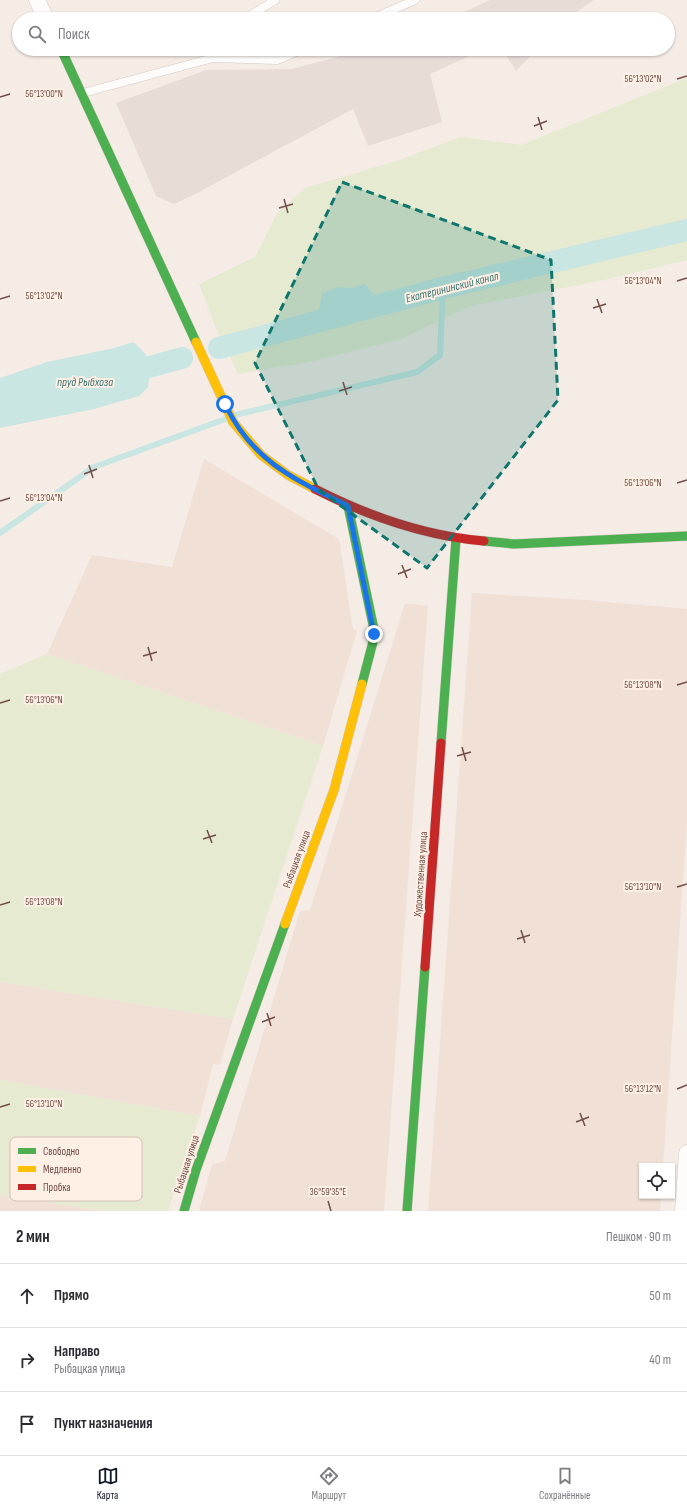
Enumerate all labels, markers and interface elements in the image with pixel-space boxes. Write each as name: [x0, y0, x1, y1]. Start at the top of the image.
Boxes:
search box: [12, 12, 675, 56]
icon: search: [26, 23, 48, 45]
text: Поиск: [58, 25, 90, 44]
text: 56°13'02"N: [624, 73, 662, 85]
text: 56°13'00"N: [25, 88, 63, 100]
water label: Екатерининский канал: [404, 269, 500, 306]
text: 56°13'04"N: [624, 275, 662, 287]
text: 56°13'02"N: [25, 290, 63, 302]
water label: пруд Рыбхоза: [57, 375, 113, 390]
route start: [216, 395, 234, 413]
text: 56°13'06"N: [624, 477, 662, 489]
text: 56°13'04"N: [25, 492, 63, 504]
route end: [365, 625, 383, 643]
text: 56°13'08"N: [624, 679, 662, 691]
text: 56°13'06"N: [25, 694, 63, 706]
street label: Рыбацкая улица: [280, 829, 313, 890]
street label: Художественная улица: [411, 831, 430, 918]
text: 56°13'10"N: [625, 881, 661, 893]
text: 56°13'08"N: [25, 896, 63, 908]
text: 56°13'12"N: [625, 1083, 661, 1095]
text: 56°13'10"N: [26, 1098, 62, 1110]
street label: Рыбацкая улица: [171, 1133, 202, 1195]
legend: [10, 1137, 142, 1201]
text: Свободно: [43, 1145, 80, 1158]
text: Медленно: [43, 1163, 82, 1176]
map controls: [639, 1163, 675, 1199]
button: locate: [639, 1163, 675, 1199]
text: Пробка: [43, 1181, 71, 1194]
text: 36°59'35"E: [310, 1186, 346, 1198]
text: 2 мин: [16, 1227, 50, 1247]
text: Пешком · 90 m: [606, 1229, 671, 1245]
icon: ahead: [16, 1285, 38, 1307]
text: Прямо: [54, 1286, 89, 1305]
text: 50 m: [650, 1288, 671, 1304]
text: Направо: [54, 1342, 100, 1361]
icon: right: [16, 1349, 38, 1371]
text: 40 m: [649, 1352, 671, 1368]
text: Рыбацкая улица: [54, 1361, 125, 1377]
icon: arrive: [16, 1413, 38, 1435]
text: Пункт назначения: [54, 1414, 152, 1433]
tab: Карта: [97, 1465, 119, 1502]
tab: Маршрут: [312, 1465, 346, 1502]
tab: Сохранённые: [539, 1465, 590, 1502]

